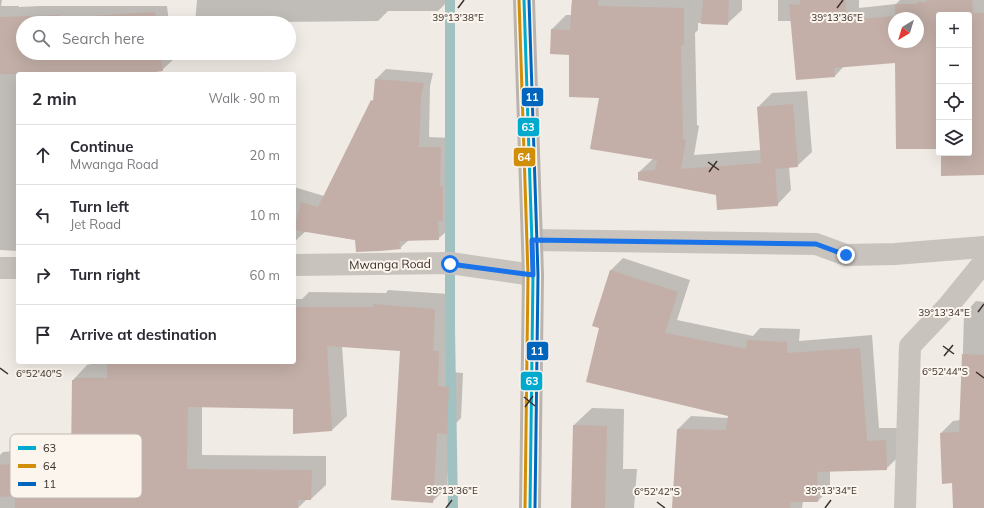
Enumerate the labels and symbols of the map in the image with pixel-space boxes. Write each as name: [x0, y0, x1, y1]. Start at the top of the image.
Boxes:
text: 39°13'38"E: [432, 11, 484, 24]
text: 39°13'36"E: [811, 11, 863, 24]
north arrow: [888, 12, 924, 48]
line badge: 11: [521, 87, 544, 107]
text: 11: [525, 90, 539, 104]
line badge: 63: [517, 117, 540, 137]
text: 63: [521, 120, 535, 134]
line badge: 64: [513, 147, 536, 167]
text: 64: [517, 150, 531, 164]
route end: [837, 246, 855, 264]
route start: [441, 255, 459, 273]
street label: Mwanga Road: [349, 256, 431, 272]
text: 39°13'34"E: [918, 306, 970, 319]
line badge: 11: [526, 341, 549, 361]
text: 11: [530, 344, 544, 358]
text: 6°52'44"S: [922, 365, 968, 378]
text: 6°52'40"S: [16, 367, 62, 380]
line badge: 63: [520, 371, 543, 391]
text: 63: [525, 374, 539, 388]
legend: [10, 434, 142, 498]
text: 63: [43, 441, 56, 455]
text: 64: [43, 459, 57, 473]
text: 11: [43, 477, 56, 491]
text: 39°13'36"E: [426, 484, 478, 497]
text: 39°13'34"E: [805, 484, 857, 497]
text: 6°52'42"S: [634, 485, 680, 498]

